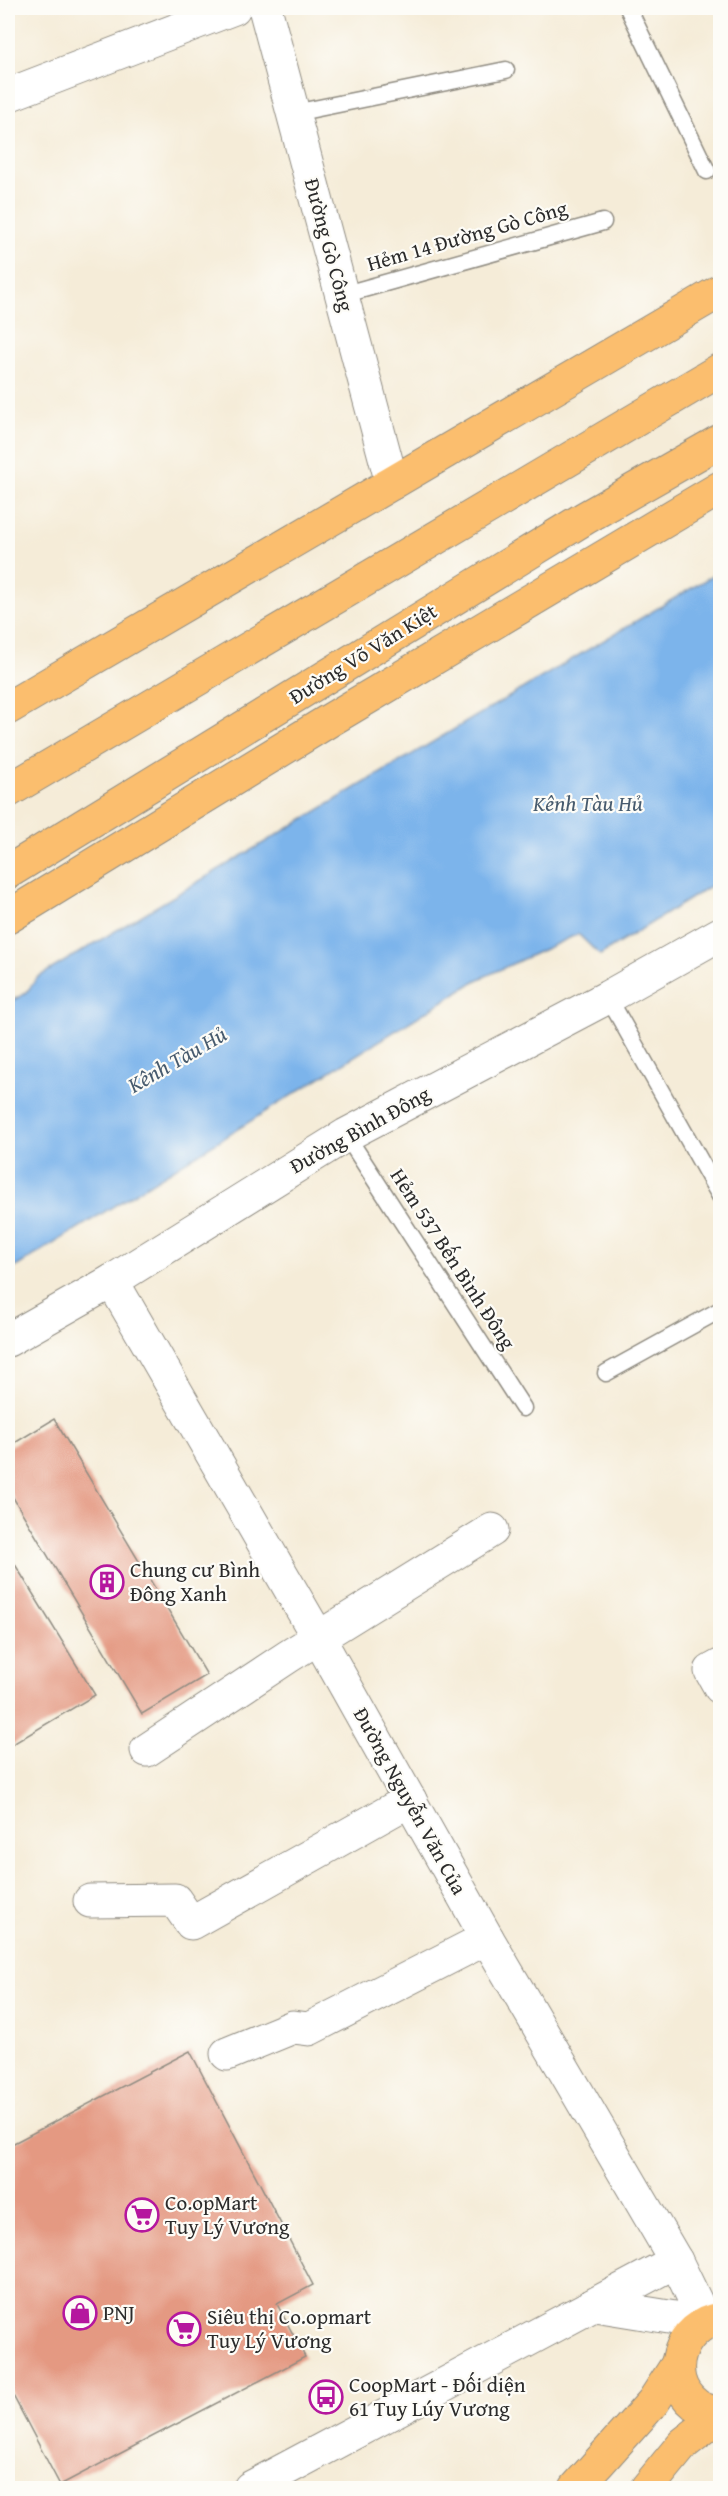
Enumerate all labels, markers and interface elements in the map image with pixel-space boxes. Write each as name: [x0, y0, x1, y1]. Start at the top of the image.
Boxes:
street label: Đường Gò Công: [297, 175, 362, 315]
street label: Hẻm 14 Đường Gò Công: [363, 192, 571, 279]
street label: Đường Võ Văn Kiệt: [283, 595, 443, 712]
water label: Kênh Tàu Hủ: [532, 787, 643, 819]
water label: Kênh Tàu Hủ: [121, 1018, 233, 1101]
street label: Đường Bình Đông: [284, 1078, 436, 1181]
street label: Hẻm 537 Bến Bình Đông: [383, 1162, 524, 1356]
place label: Chung cư Bình Đông Xanh: [130, 1554, 260, 1609]
building icon: Chung cư Bình Đông Xanh: [89, 1564, 125, 1600]
street label: Đường Nguyễn Văn Của: [346, 1702, 475, 1900]
place label: Co.opMart Tuy Lý Vương: [165, 2187, 290, 2242]
supermarket icon: Co.opMart Tuy Lý Vương: [124, 2197, 160, 2233]
shop icon: PNJ: [62, 2295, 98, 2331]
place label: PNJ: [103, 2297, 135, 2328]
place label: Siêu thị Co.opmart Tuy Lý Vương: [207, 2301, 372, 2356]
supermarket icon: Siêu thị Co.opmart Tuy Lý Vương: [166, 2311, 202, 2347]
place label: CoopMart - Đối diện 61 Tuy Lúy Vương: [349, 2369, 526, 2424]
bus stop icon: CoopMart - Đối diện 61 Tuy Lúy Vương: [308, 2379, 344, 2415]

